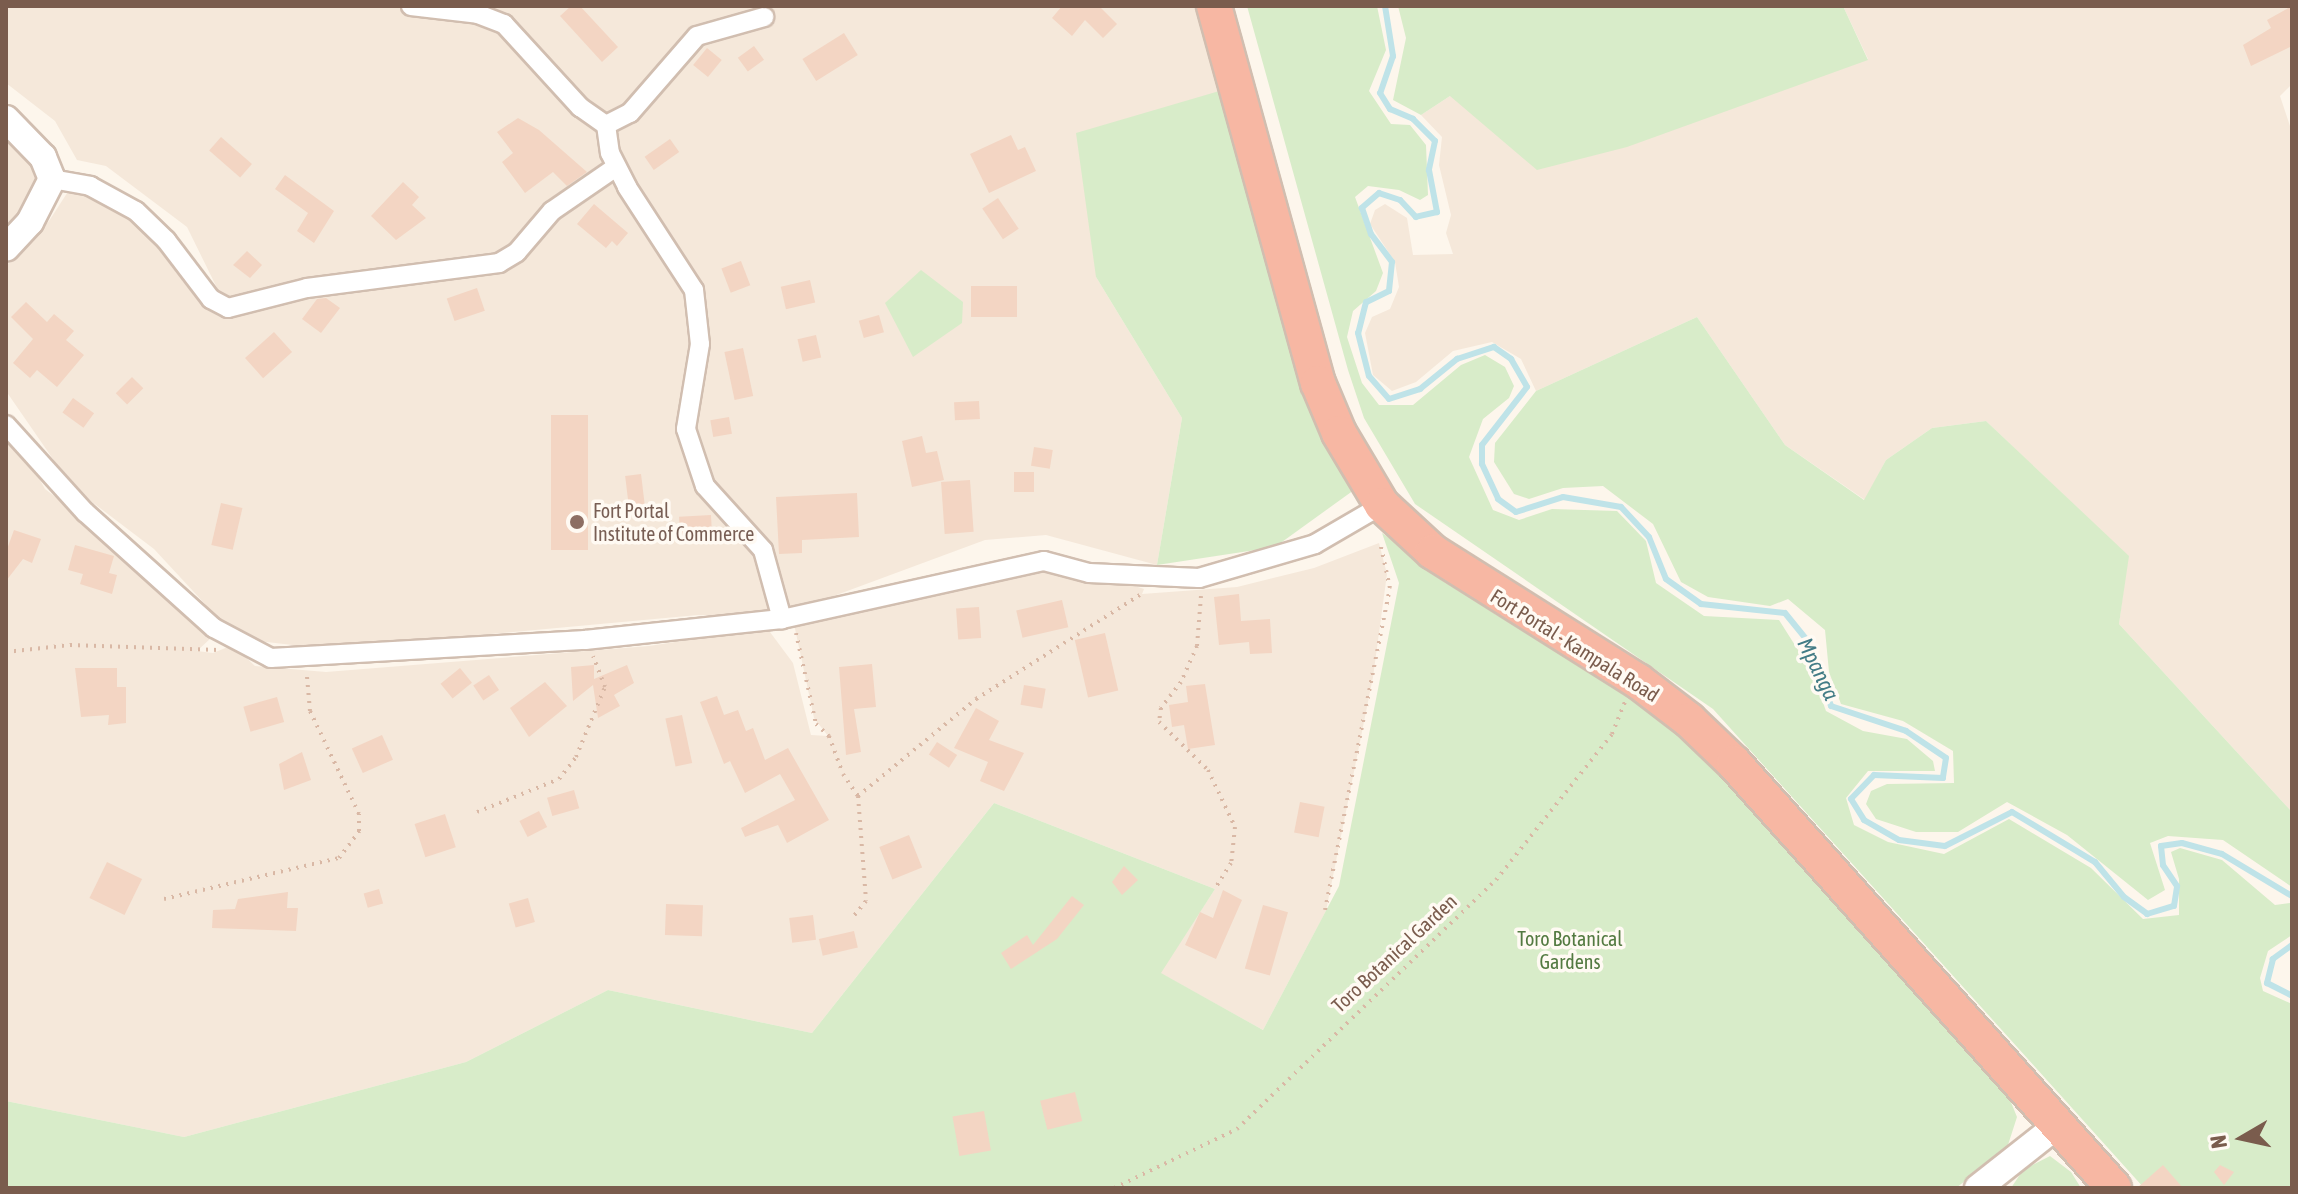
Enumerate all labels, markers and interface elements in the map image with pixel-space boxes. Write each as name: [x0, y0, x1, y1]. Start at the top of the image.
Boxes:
place label: Fort Portal Institute of Commerce: [593, 498, 754, 545]
marker: Fort Portal Institute of Commerce: [568, 513, 586, 531]
street label: Fort Portal - Kampala Road: [1486, 583, 1664, 707]
water label: Mpanga: [1792, 633, 1844, 705]
street label: Toro Botanical Garden: [1327, 889, 1461, 1017]
park label: Toro Botanical Gardens: [1517, 926, 1623, 973]
north arrow: [2202, 1098, 2282, 1178]
text: N: [2204, 1133, 2232, 1150]

